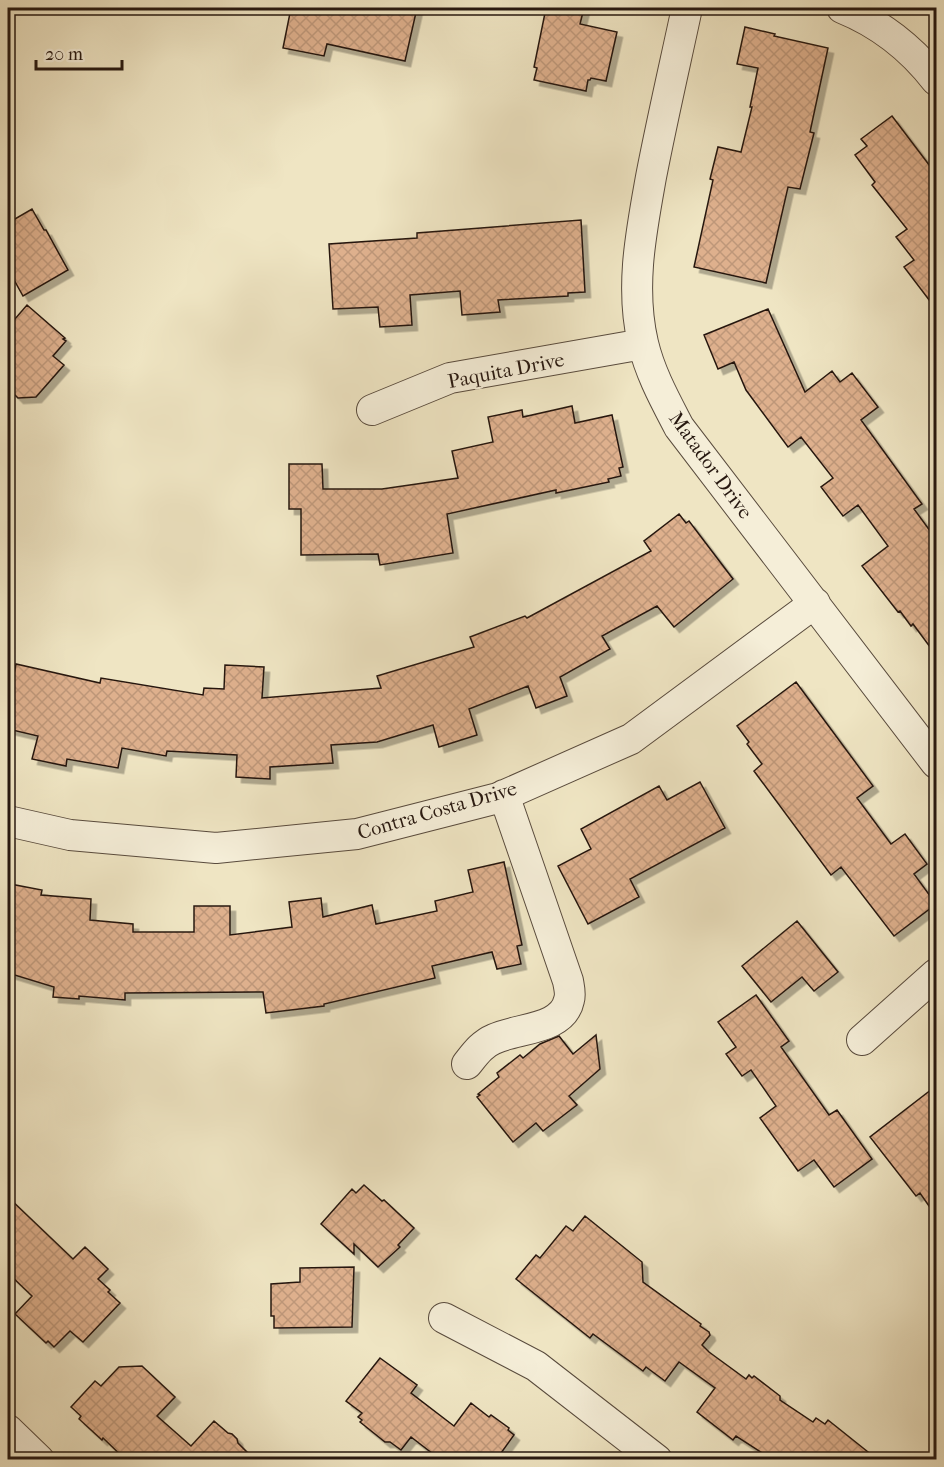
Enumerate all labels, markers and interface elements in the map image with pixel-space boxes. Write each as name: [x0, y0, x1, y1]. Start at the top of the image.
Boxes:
scale bar: [36, 33, 122, 71]
text: 20 m: [45, 44, 83, 65]
street label: Paquita Drive: [446, 348, 566, 393]
street label: Matador Drive: [664, 407, 757, 523]
street label: Contra Costa Drive: [355, 777, 520, 844]

